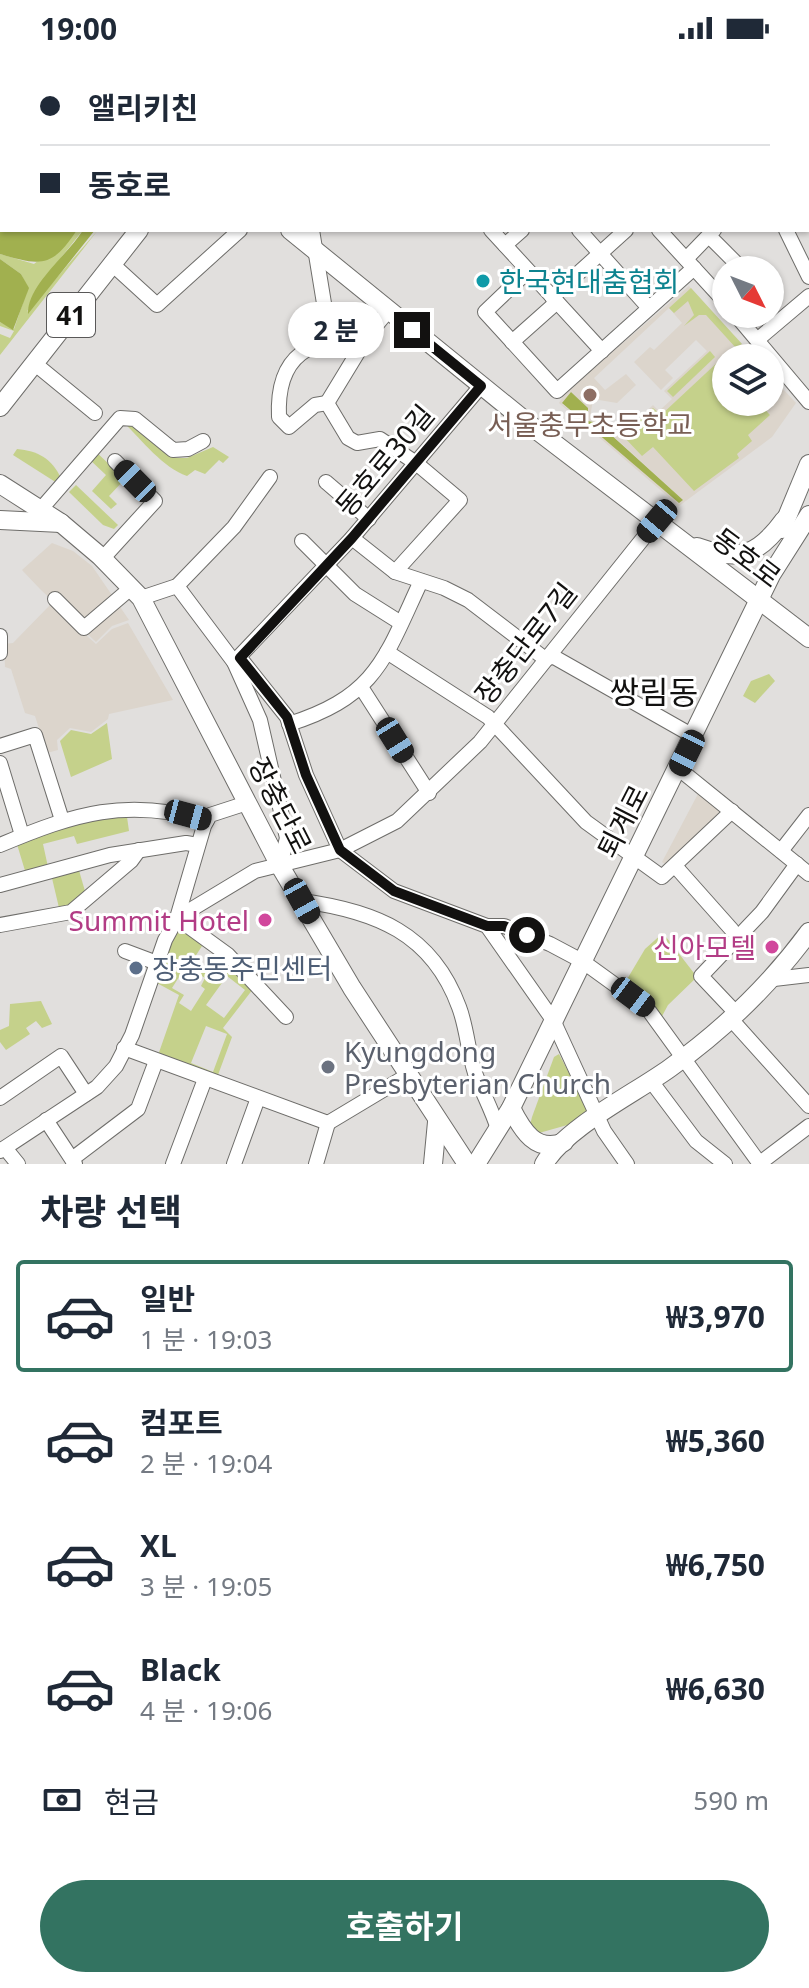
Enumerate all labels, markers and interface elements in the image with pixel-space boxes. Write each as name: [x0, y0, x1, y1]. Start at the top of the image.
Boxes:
text: 19:00: [40, 8, 117, 49]
text: 앨리키친: [88, 87, 198, 128]
text: 동호로: [88, 164, 171, 205]
north arrow: [712, 256, 784, 328]
map controls: [712, 256, 784, 416]
place label: 한국현대춤협회: [499, 262, 679, 300]
marker: 한국현대춤협회: [474, 272, 492, 290]
road number: 41: [47, 293, 95, 337]
callout: 2 분: [288, 302, 384, 358]
text: 2 분: [313, 312, 359, 348]
route end: [394, 312, 430, 348]
button: layers: [712, 344, 784, 416]
marker: 서울충무초등학교: [581, 386, 599, 404]
street label: 동호로30길: [326, 396, 442, 524]
place label: 서울충무초등학교: [487, 405, 693, 443]
car: [110, 456, 160, 506]
car: [632, 495, 682, 547]
street label: 동호로: [705, 519, 789, 595]
street label: 장충단로7길: [465, 574, 585, 712]
district label: 쌍림동: [610, 670, 698, 713]
car: [372, 713, 418, 767]
car: [666, 726, 708, 780]
street label: 장충단로: [241, 750, 321, 860]
street label: 퇴계로: [588, 778, 656, 864]
car: [162, 797, 214, 833]
car: [280, 874, 324, 928]
place label: Summit Hotel: [69, 901, 249, 939]
marker: Summit Hotel: [256, 911, 274, 929]
route start: [509, 917, 545, 953]
place label: 신아모텔: [653, 928, 756, 966]
marker: 신아모텔: [763, 938, 781, 956]
place label: 장충동주민센터: [152, 949, 332, 987]
marker: 장충동주민센터: [127, 959, 145, 977]
car: [607, 973, 659, 1021]
place label: Kyungdong Presbyterian Church: [344, 1032, 611, 1102]
marker: Kyungdong Presbyterian Church: [319, 1058, 337, 1076]
text: 차량 선택: [40, 1187, 182, 1236]
text: 일반: [140, 1278, 195, 1319]
icon: car: [44, 1280, 116, 1352]
text: ₩3,970: [666, 1296, 765, 1337]
text: 1 분 · 19:03: [140, 1321, 273, 1357]
text: 컴포트: [140, 1402, 223, 1443]
icon: car: [44, 1404, 116, 1476]
text: ₩5,360: [666, 1420, 765, 1461]
text: 2 분 · 19:04: [140, 1445, 273, 1481]
text: XL: [140, 1525, 177, 1566]
icon: car: [44, 1528, 116, 1600]
text: ₩6,750: [666, 1544, 765, 1585]
text: 3 분 · 19:05: [140, 1568, 273, 1604]
text: Black: [140, 1649, 221, 1690]
icon: car: [44, 1652, 116, 1724]
text: ₩6,630: [666, 1668, 765, 1709]
text: 4 분 · 19:06: [140, 1692, 273, 1728]
icon: cash: [40, 1778, 84, 1822]
text: 현금: [104, 1781, 159, 1822]
text: 590 m: [693, 1782, 769, 1818]
button: 호출하기: [40, 1880, 769, 1972]

